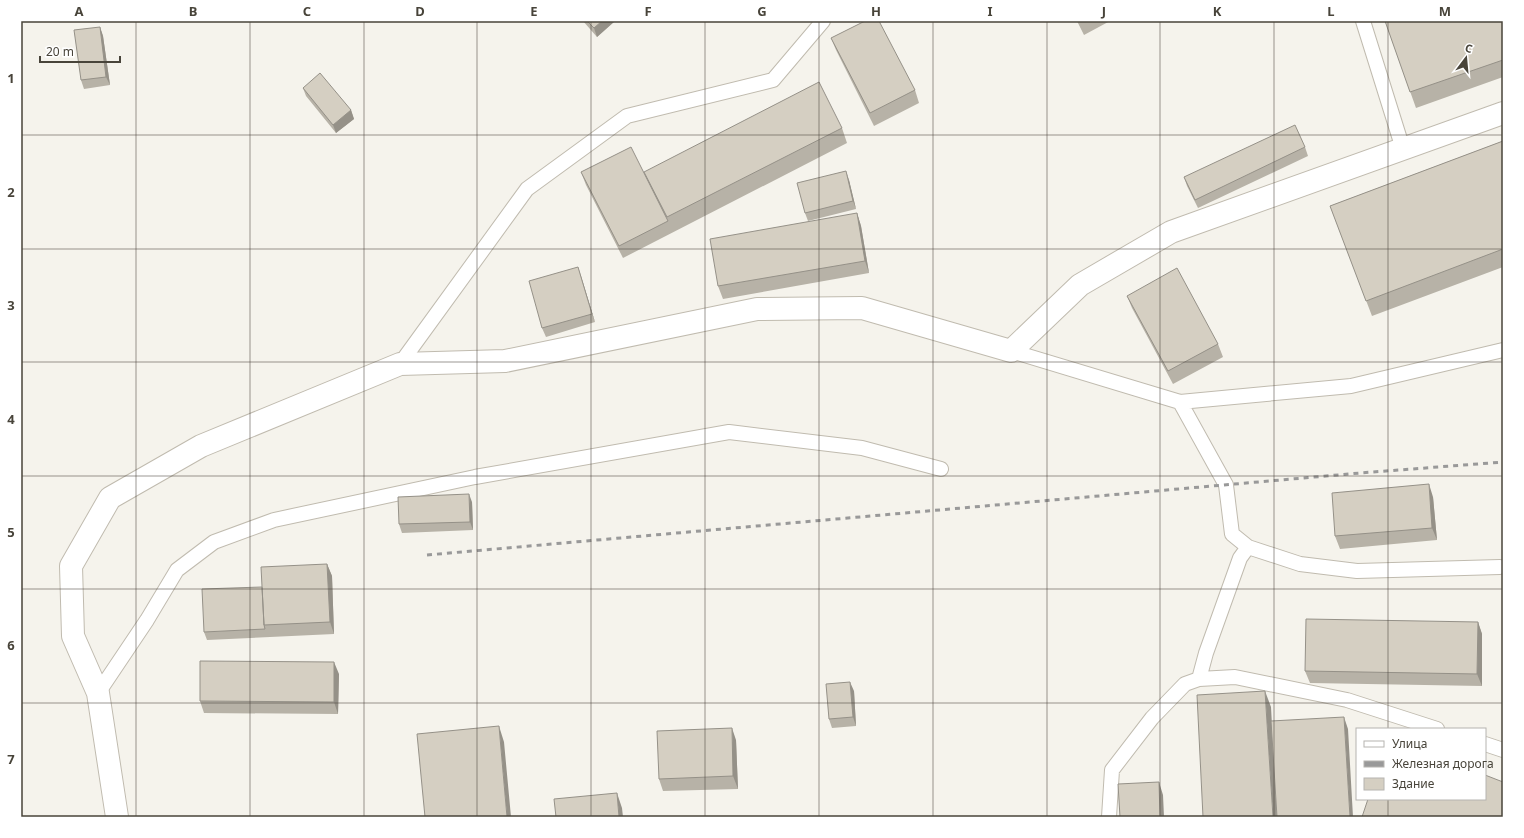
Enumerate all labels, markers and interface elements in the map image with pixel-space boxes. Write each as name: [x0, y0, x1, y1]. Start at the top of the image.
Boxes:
text: A: [75, 2, 84, 20]
text: B: [189, 2, 197, 20]
text: C: [303, 2, 311, 20]
text: D: [415, 2, 425, 20]
text: E: [530, 2, 538, 20]
text: F: [644, 2, 652, 20]
text: G: [757, 2, 767, 20]
text: H: [871, 2, 881, 20]
text: I: [987, 2, 993, 20]
text: J: [1101, 2, 1106, 20]
text: K: [1213, 2, 1222, 20]
text: L: [1327, 2, 1335, 20]
text: M: [1439, 2, 1451, 20]
scale bar: [40, 38, 120, 64]
north arrow: [1446, 38, 1486, 78]
text: С: [1463, 40, 1474, 56]
text: 20 m: [46, 43, 74, 60]
text: 1: [7, 69, 15, 87]
text: 2: [7, 183, 15, 201]
text: 3: [7, 296, 15, 314]
text: 4: [7, 410, 15, 428]
text: 5: [7, 523, 15, 541]
text: 6: [7, 636, 15, 654]
legend: [1356, 728, 1486, 800]
text: Улица: [1392, 735, 1427, 752]
text: 7: [7, 750, 15, 768]
text: Железная дорога: [1392, 755, 1494, 772]
text: Здание: [1392, 775, 1435, 792]

